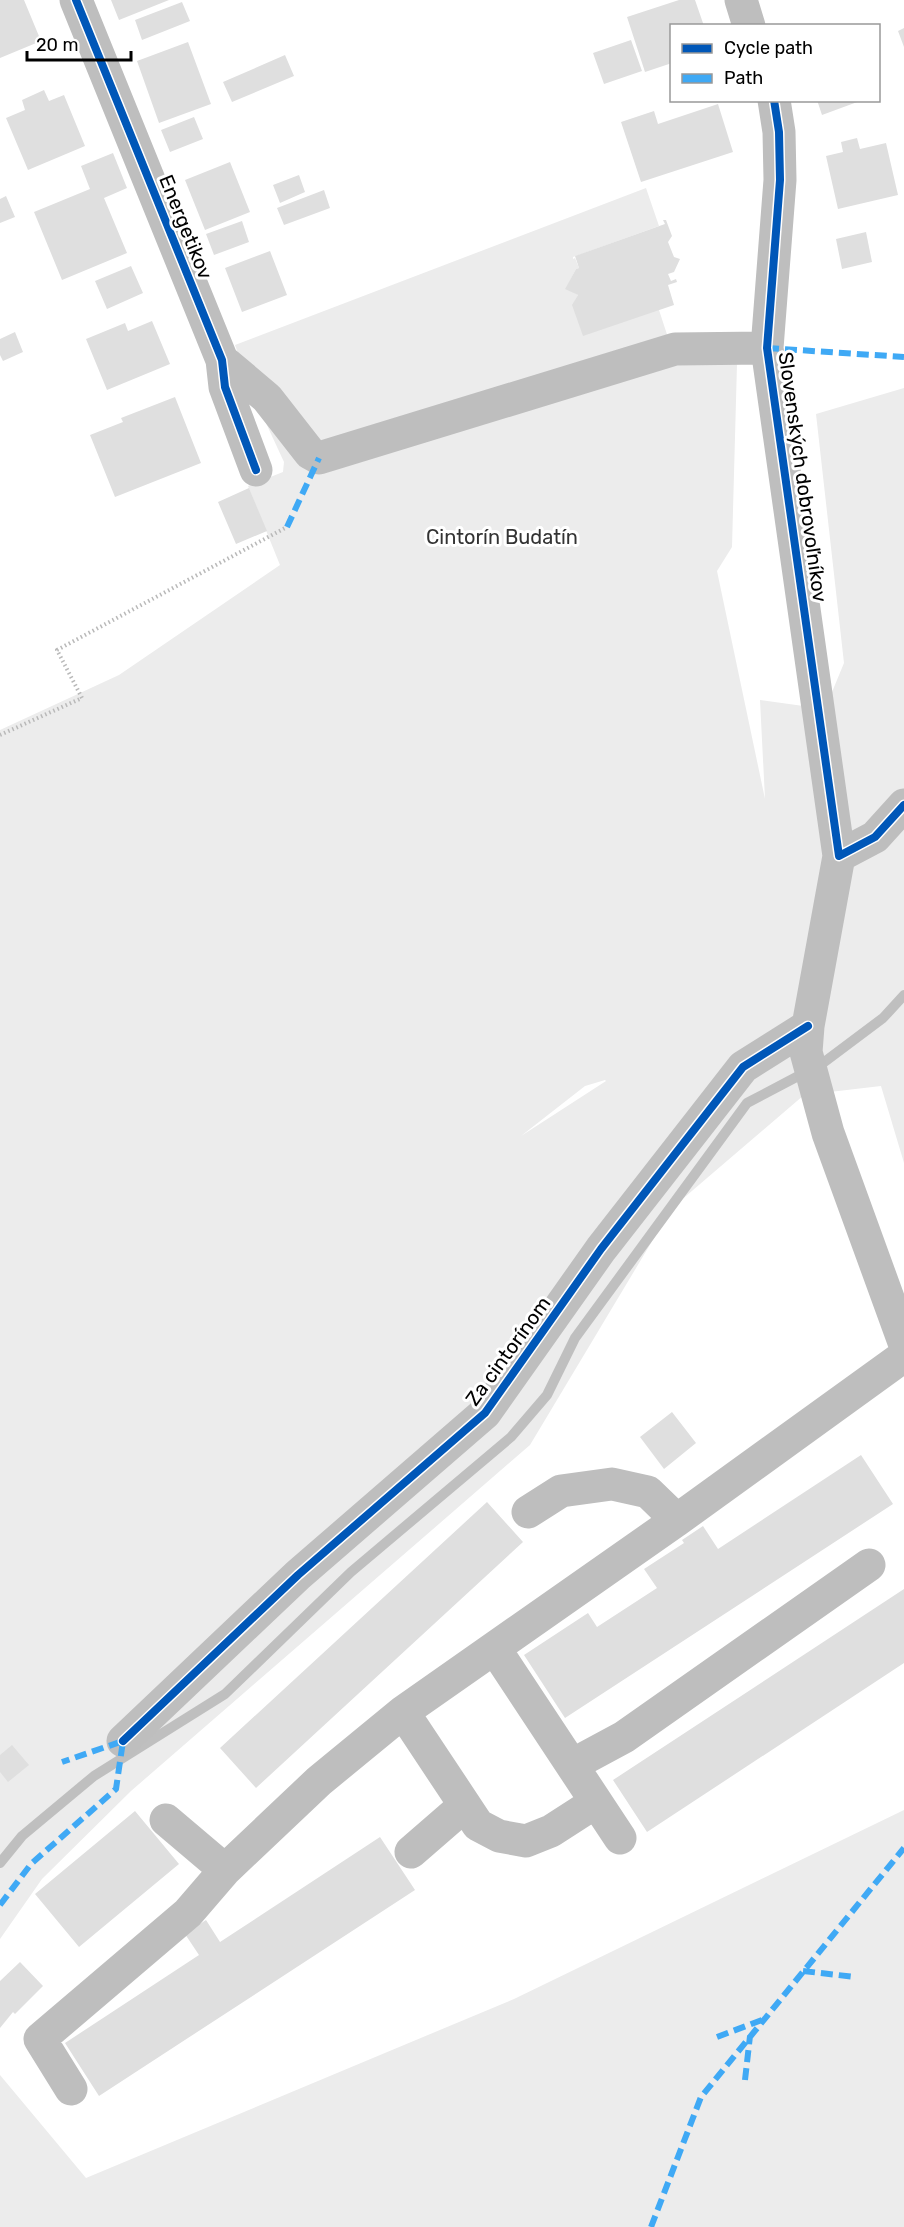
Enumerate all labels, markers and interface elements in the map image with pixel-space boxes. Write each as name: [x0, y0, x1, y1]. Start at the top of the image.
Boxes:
scale bar: [27, 24, 130, 62]
legend: [670, 24, 880, 102]
text: 20 m: [36, 34, 78, 56]
text: Cycle path: [724, 37, 813, 59]
text: Path: [724, 67, 763, 89]
street label: Energetikov: [154, 171, 218, 283]
street label: Slovenských dobrovoľníkov: [774, 350, 832, 604]
park label: Cintorín Budatín: [426, 525, 578, 549]
street label: Za cintorínom: [460, 1292, 556, 1410]

